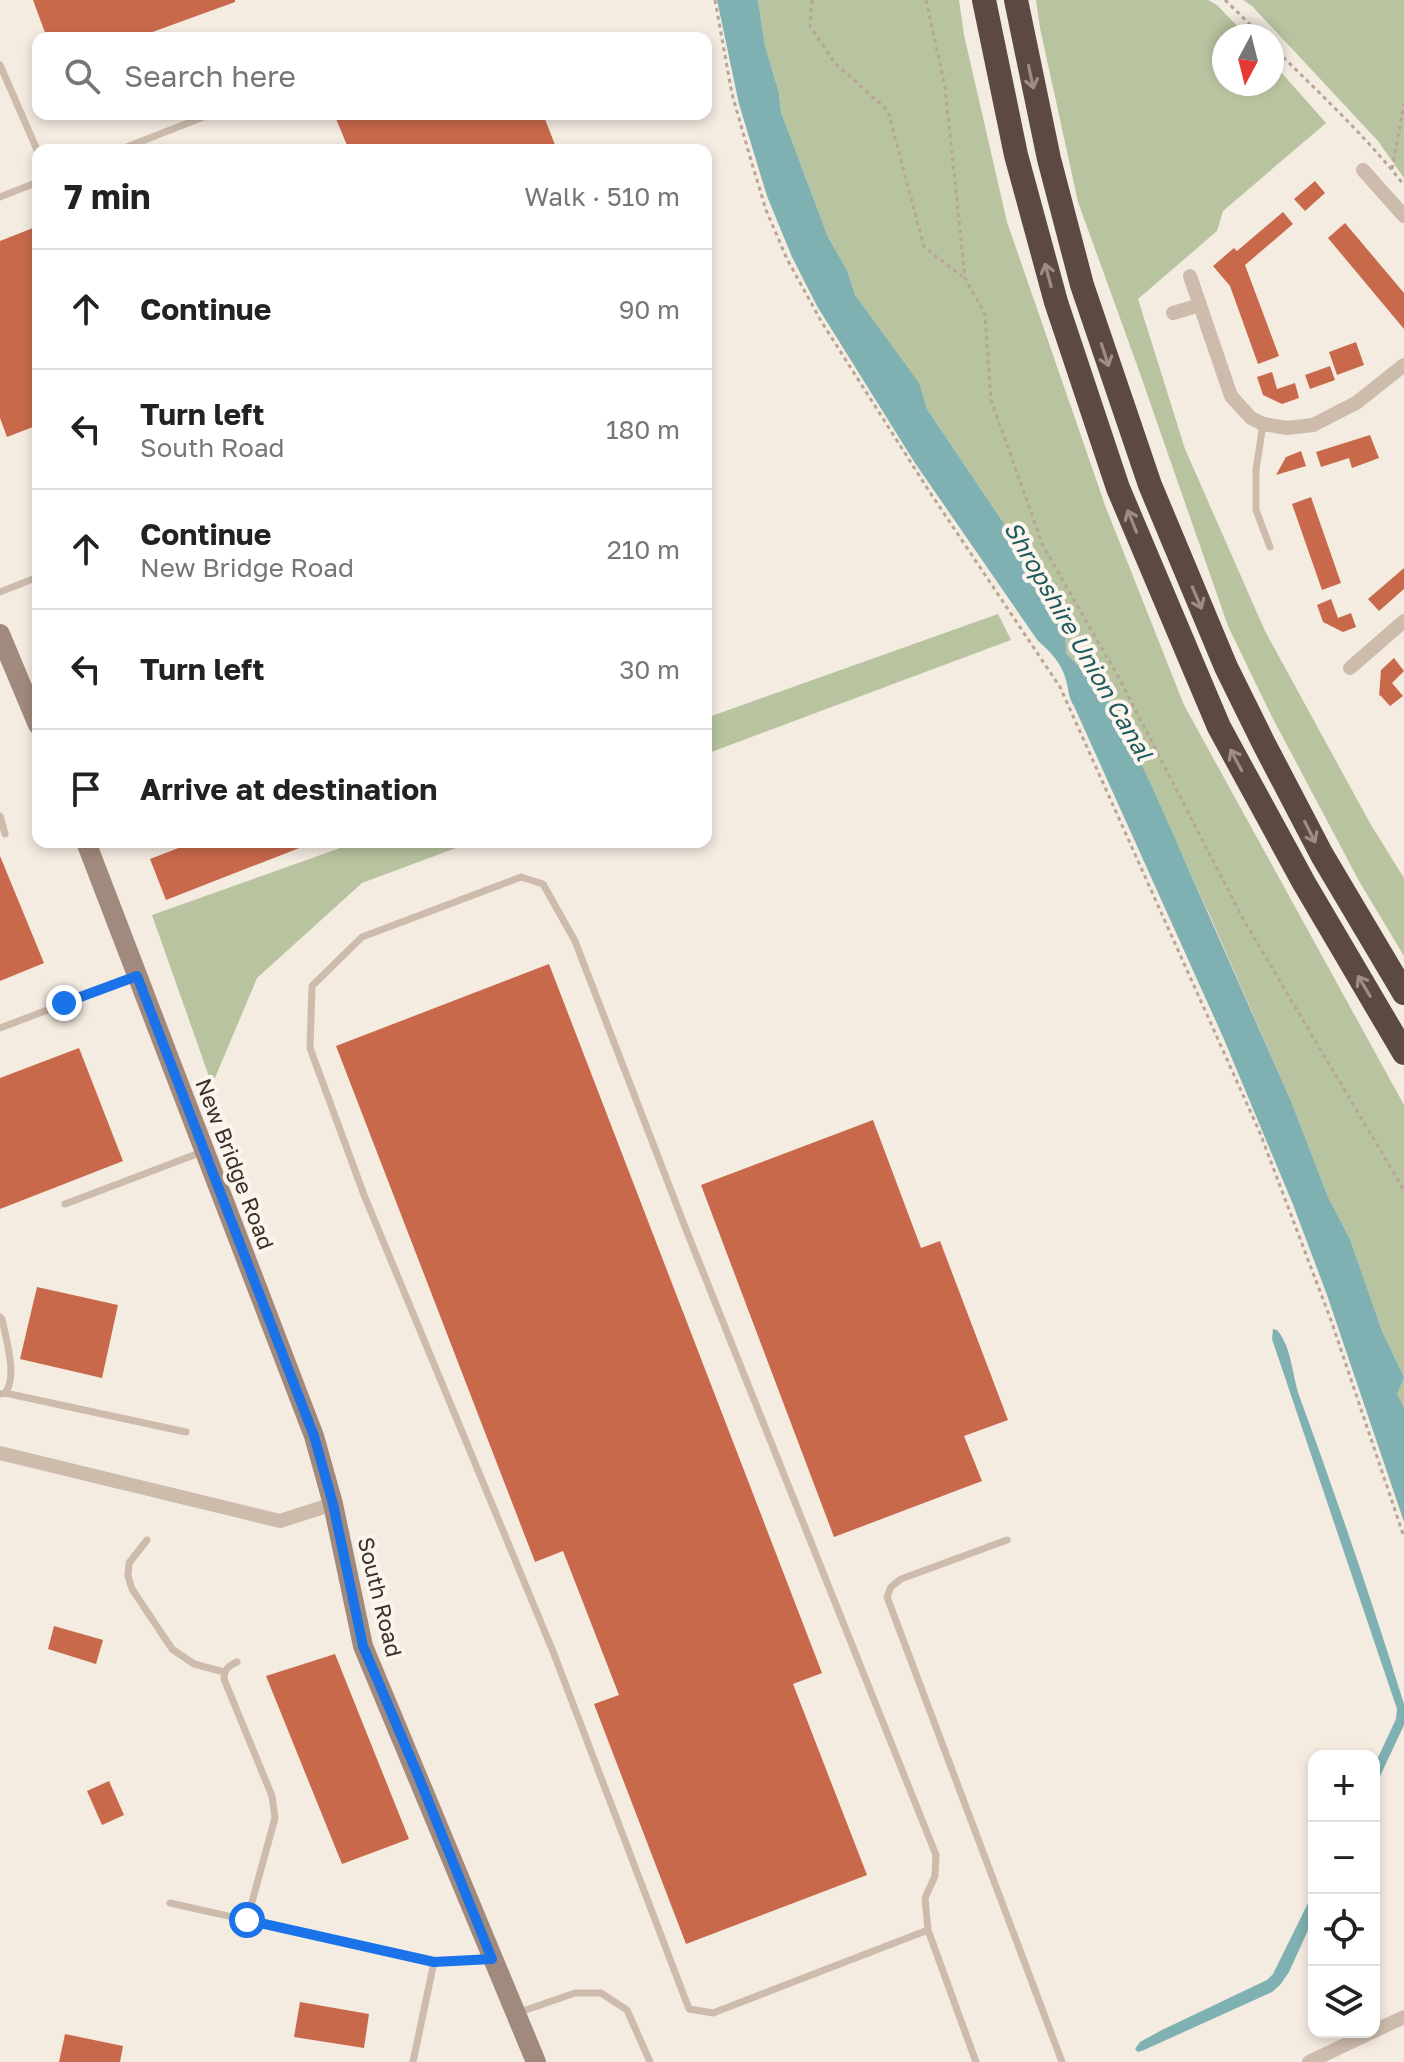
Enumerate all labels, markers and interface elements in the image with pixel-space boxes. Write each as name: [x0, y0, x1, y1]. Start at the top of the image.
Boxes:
north arrow: [1212, 24, 1284, 96]
search box: [32, 32, 712, 120]
icon: search: [60, 54, 104, 98]
text: Search here: [124, 58, 296, 94]
one-way arrow: [1024, 63, 1039, 89]
text: 7 min: [64, 176, 151, 216]
text: Walk · 510 m: [524, 181, 680, 212]
one-way arrow: [1040, 263, 1055, 289]
icon: ahead: [64, 287, 108, 331]
text: Continue: [140, 291, 271, 327]
text: 90 m: [619, 294, 680, 325]
one-way arrow: [1098, 341, 1113, 367]
text: Turn left: [140, 396, 265, 432]
icon: left: [64, 407, 108, 451]
text: 180 m: [606, 414, 680, 445]
text: South Road: [140, 432, 285, 463]
one-way arrow: [1124, 510, 1138, 534]
text: Continue: [140, 516, 271, 552]
water label: Shropshire Union Canal: [999, 516, 1160, 766]
icon: ahead: [64, 527, 108, 571]
text: 210 m: [607, 534, 680, 565]
text: New Bridge Road: [140, 552, 354, 583]
one-way arrow: [1190, 585, 1205, 609]
icon: left: [64, 647, 108, 691]
text: Turn left: [140, 651, 265, 687]
text: 30 m: [619, 654, 680, 685]
one-way arrow: [1228, 748, 1243, 772]
icon: arrive: [64, 767, 108, 811]
text: Arrive at destination: [140, 771, 437, 807]
one-way arrow: [1302, 819, 1318, 843]
one-way arrow: [1356, 975, 1372, 998]
route end: [46, 985, 82, 1021]
street label: New Bridge Road: [190, 1074, 281, 1253]
street label: South Road: [353, 1534, 408, 1659]
map controls: [1308, 1750, 1380, 2038]
button: +: [1308, 1750, 1380, 1822]
button: −: [1308, 1822, 1380, 1894]
button: locate: [1308, 1894, 1380, 1966]
route start: [229, 1902, 265, 1938]
button: layers: [1308, 1966, 1380, 2038]

